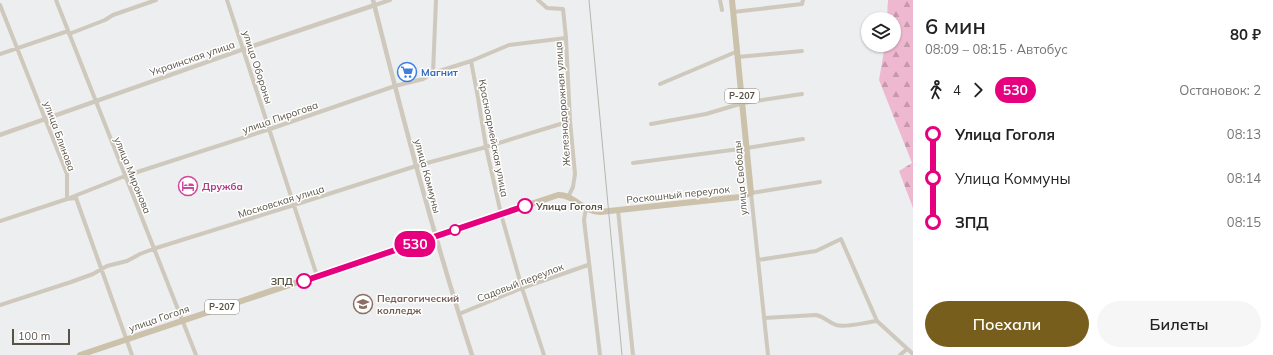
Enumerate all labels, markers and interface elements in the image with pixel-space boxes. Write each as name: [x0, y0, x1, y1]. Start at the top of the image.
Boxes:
map controls: [861, 12, 901, 52]
button: layers: [861, 12, 901, 52]
text: 6 мин: [925, 12, 986, 40]
text: 80 ₽: [1230, 25, 1261, 44]
street label: улица Обороны: [240, 29, 276, 106]
street label: Украинская улица: [147, 38, 237, 80]
street label: Железнодорожная улица: [552, 41, 573, 167]
text: 08:09 – 08:15 · Автобус: [925, 41, 1068, 57]
supermarket icon: Магнит: [396, 61, 418, 83]
place label: Магнит: [421, 66, 458, 79]
street label: Красноармейская улица: [476, 78, 511, 198]
icon: walk: [925, 79, 947, 101]
icon: forward: [967, 79, 989, 101]
text: 530: [1003, 81, 1028, 99]
text: 4: [953, 82, 961, 98]
text: Остановок: 2: [1179, 82, 1261, 98]
road number: Р-207: [725, 89, 759, 103]
street label: улица Пирогова: [241, 98, 320, 137]
street label: улица Блинова: [41, 99, 78, 173]
text: Улица Гоголя: [955, 125, 1055, 144]
text: 08:13: [1227, 126, 1261, 142]
street label: улица Миронова: [111, 135, 154, 215]
street label: улица Коммуны: [411, 138, 444, 215]
street label: улица Свободы: [731, 140, 750, 216]
text: Улица Коммуны: [955, 169, 1071, 188]
text: 08:14: [1227, 170, 1261, 186]
hotel icon: Дружба: [177, 175, 199, 197]
place label: Дружба: [202, 180, 243, 193]
street label: Московская улица: [236, 182, 326, 221]
street label: Роскошный переулок: [626, 183, 731, 206]
marker: Улица Гоголя: [517, 198, 533, 214]
place label: Улица Гоголя: [535, 200, 603, 213]
text: ЗПД: [955, 213, 989, 232]
text: 08:15: [1227, 214, 1261, 230]
unlabelled marker: [449, 224, 461, 236]
line badge: 530: [392, 231, 438, 257]
text: 530: [402, 235, 428, 253]
street label: Садовый переулок: [475, 260, 566, 305]
marker: ЗПД: [296, 273, 312, 289]
place label: ЗПД: [271, 275, 293, 288]
place label: Педагогический колледж: [377, 292, 459, 317]
school or university icon: Педагогический колледж: [352, 293, 374, 315]
road number: Р-207: [205, 300, 239, 314]
button: Поехали: [925, 301, 1089, 347]
button: Билеты: [1097, 301, 1261, 347]
street label: улица Гоголя: [127, 302, 191, 335]
scale bar: [12, 327, 70, 346]
text: 100 m: [18, 329, 50, 343]

